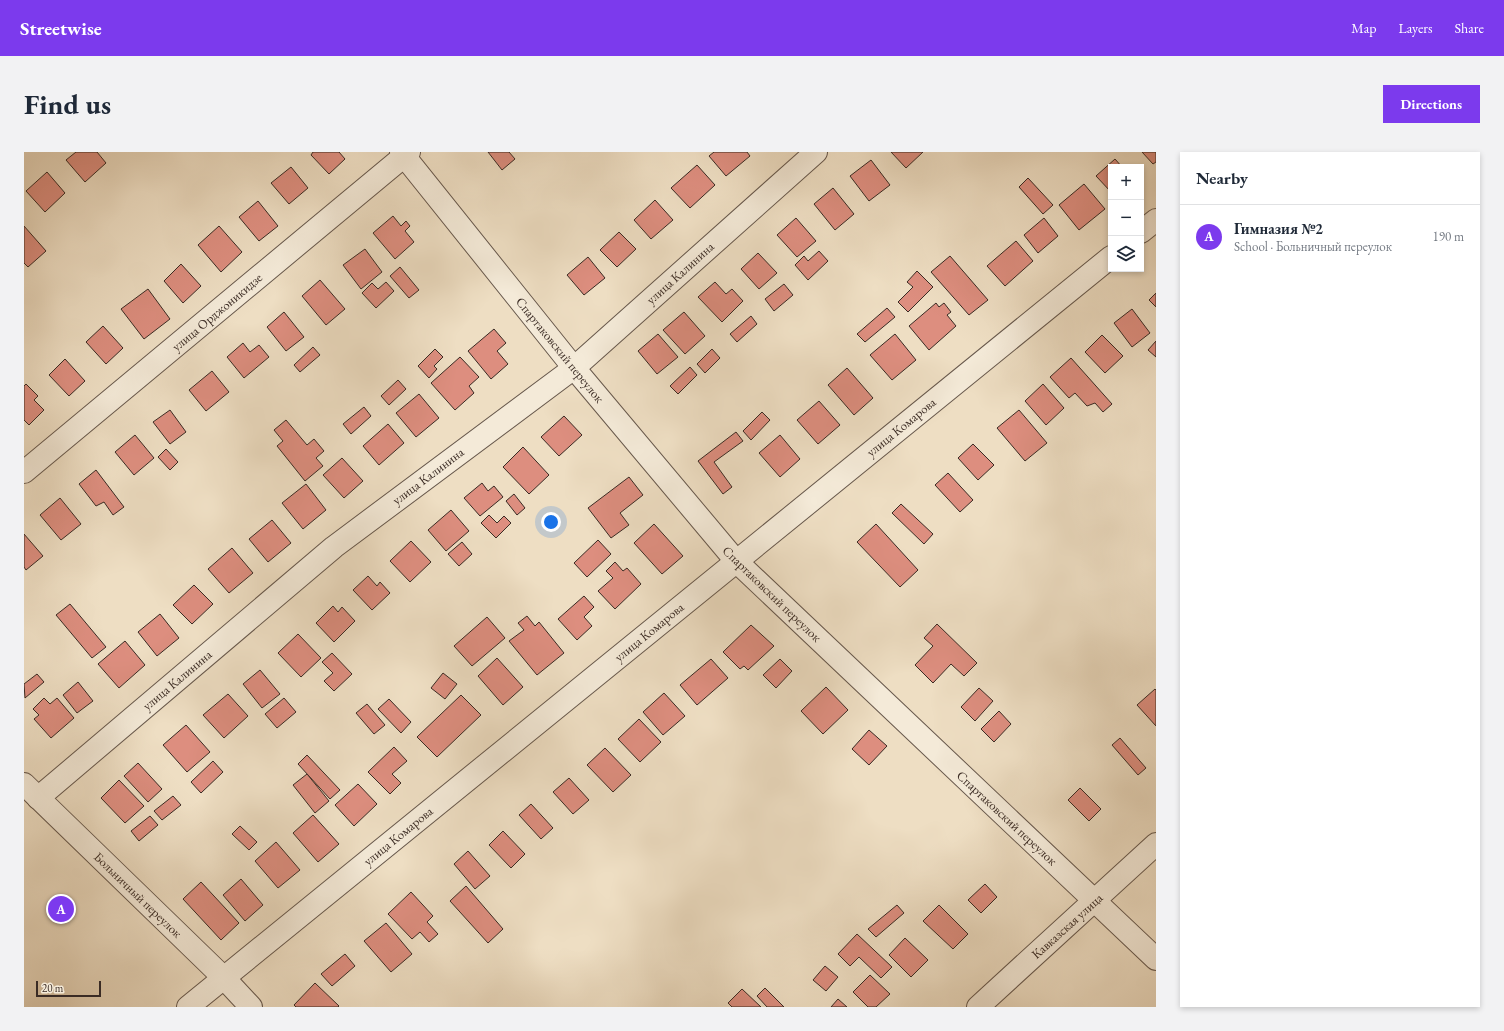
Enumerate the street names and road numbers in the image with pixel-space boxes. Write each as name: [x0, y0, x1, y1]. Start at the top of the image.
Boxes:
street label: улица Калинина: [643, 238, 718, 308]
street label: улица Орджоникидзе: [168, 269, 266, 355]
street label: Спартаковский переулок: [512, 294, 608, 407]
street label: улица Комарова: [863, 393, 940, 460]
street label: улица Калинина: [389, 443, 468, 509]
street label: Спартаковский переулок: [719, 542, 826, 646]
street label: улица Комарова: [611, 598, 688, 665]
street label: улица Калинина: [139, 646, 216, 714]
street label: Спартаковский переулок: [953, 767, 1061, 870]
street label: улица Комарова: [360, 802, 437, 869]
street label: Больничный переулок: [90, 848, 186, 942]
street label: Кавказская улица: [1028, 889, 1107, 963]

